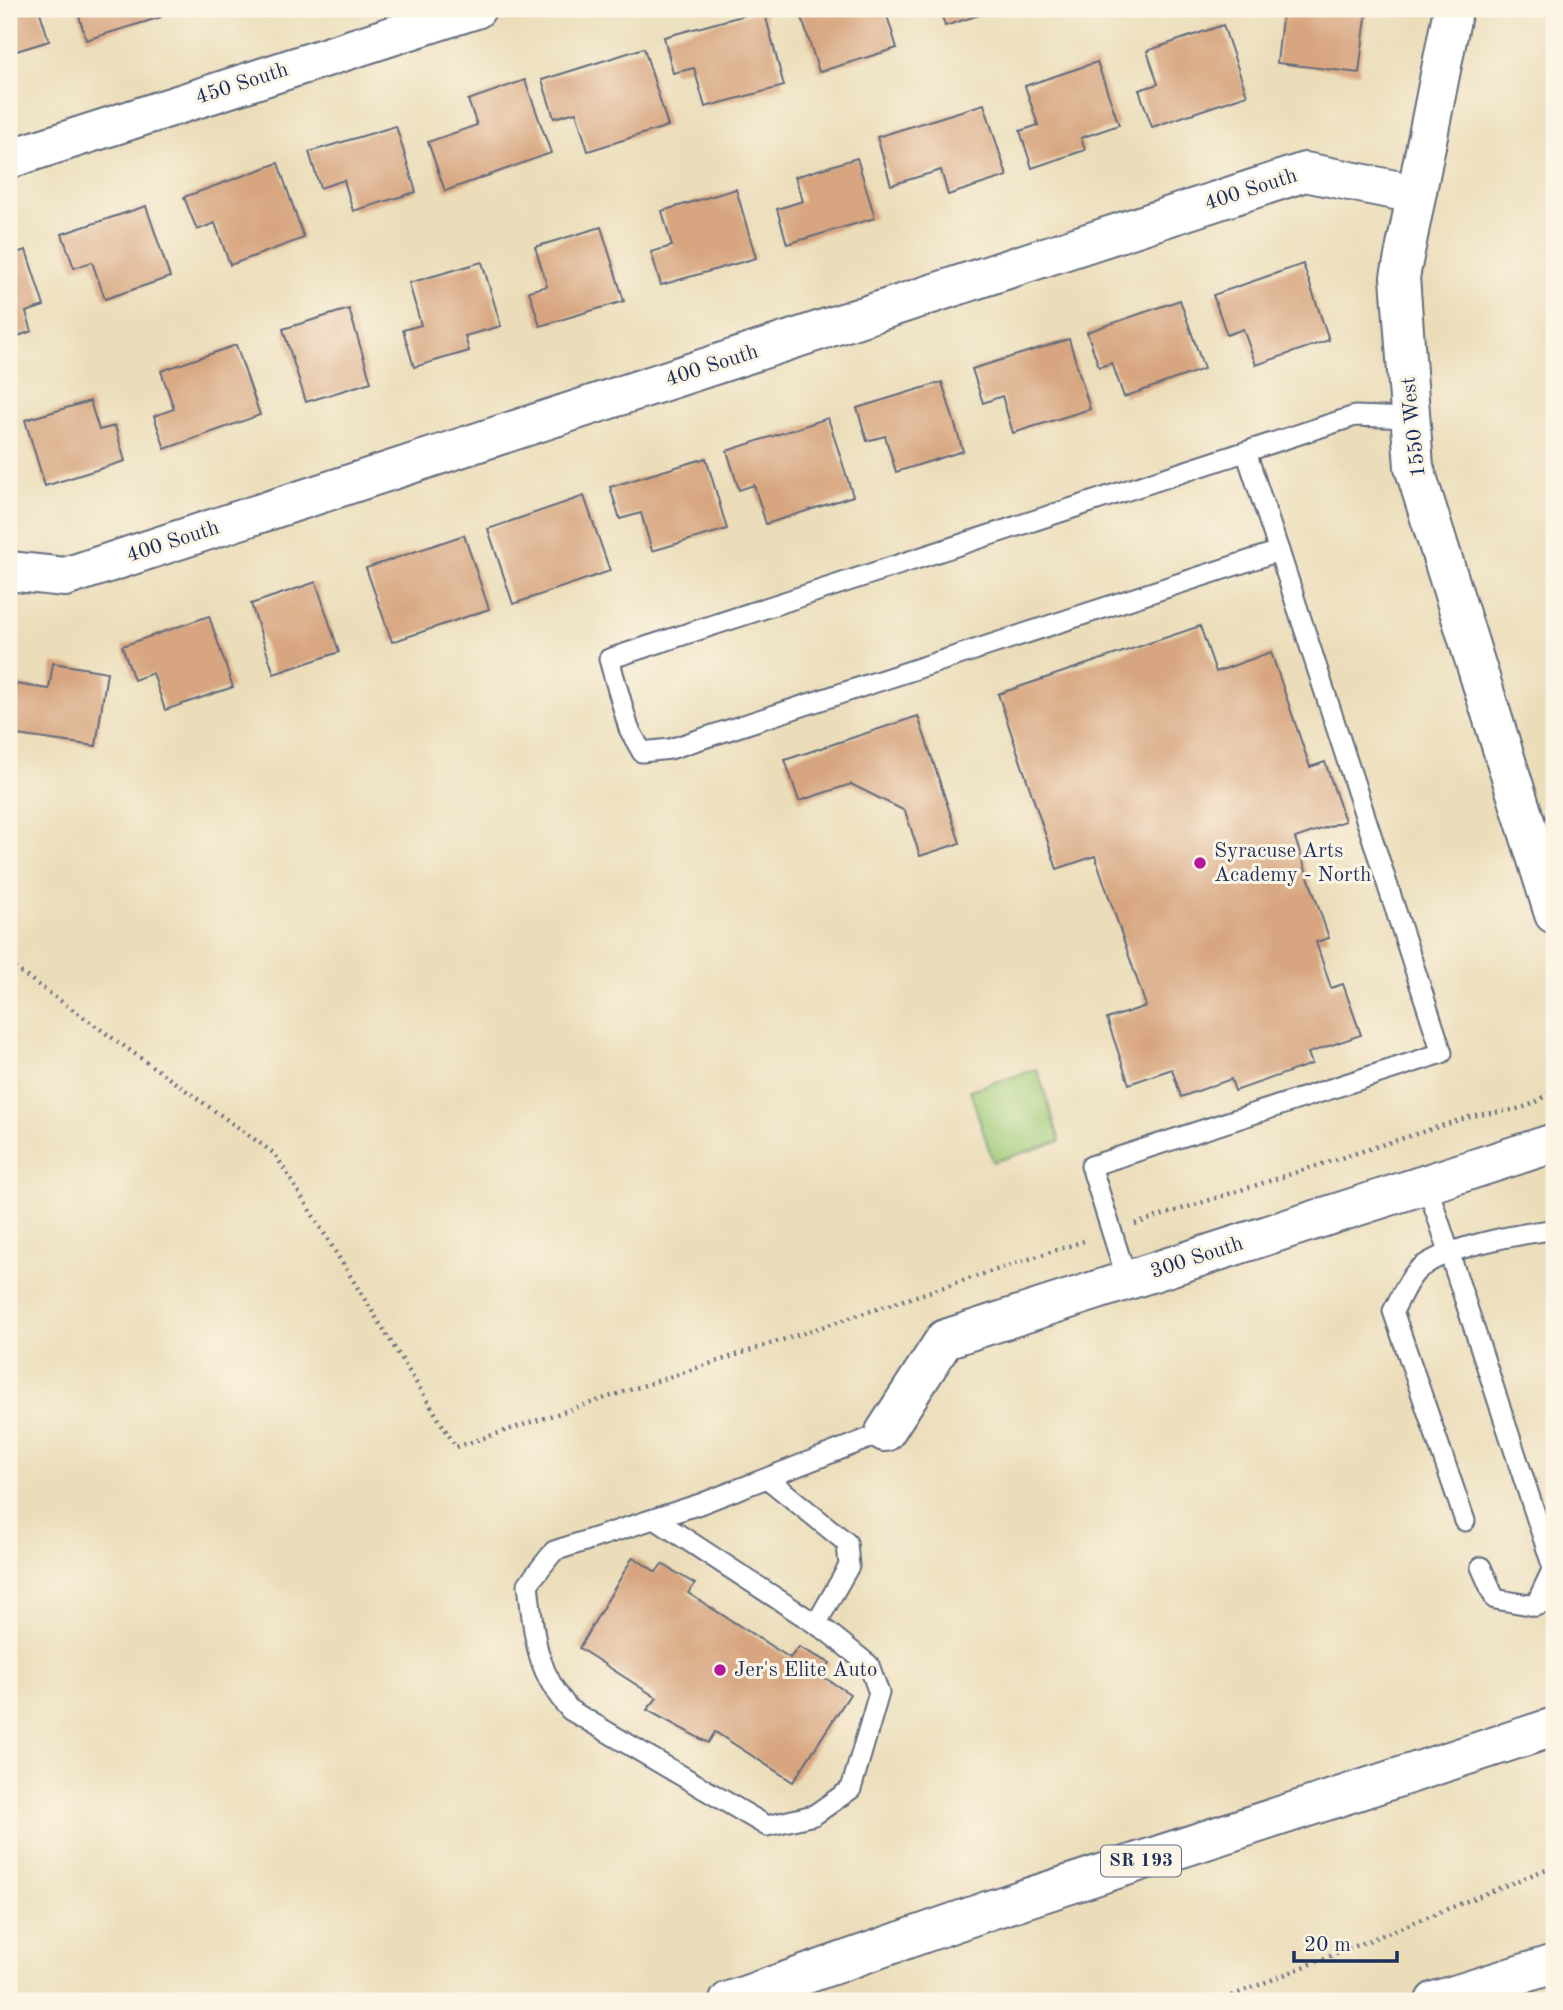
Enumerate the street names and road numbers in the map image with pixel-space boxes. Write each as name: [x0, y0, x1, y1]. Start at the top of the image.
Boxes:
street label: 450 South: [193, 59, 291, 109]
street label: 400 South: [1202, 165, 1300, 215]
street label: 400 South: [663, 341, 761, 391]
street label: 1550 West: [1398, 376, 1430, 478]
street label: 400 South: [124, 517, 222, 567]
street label: 300 South: [1148, 1233, 1246, 1283]
road number: SR 193: [1101, 1845, 1181, 1876]

